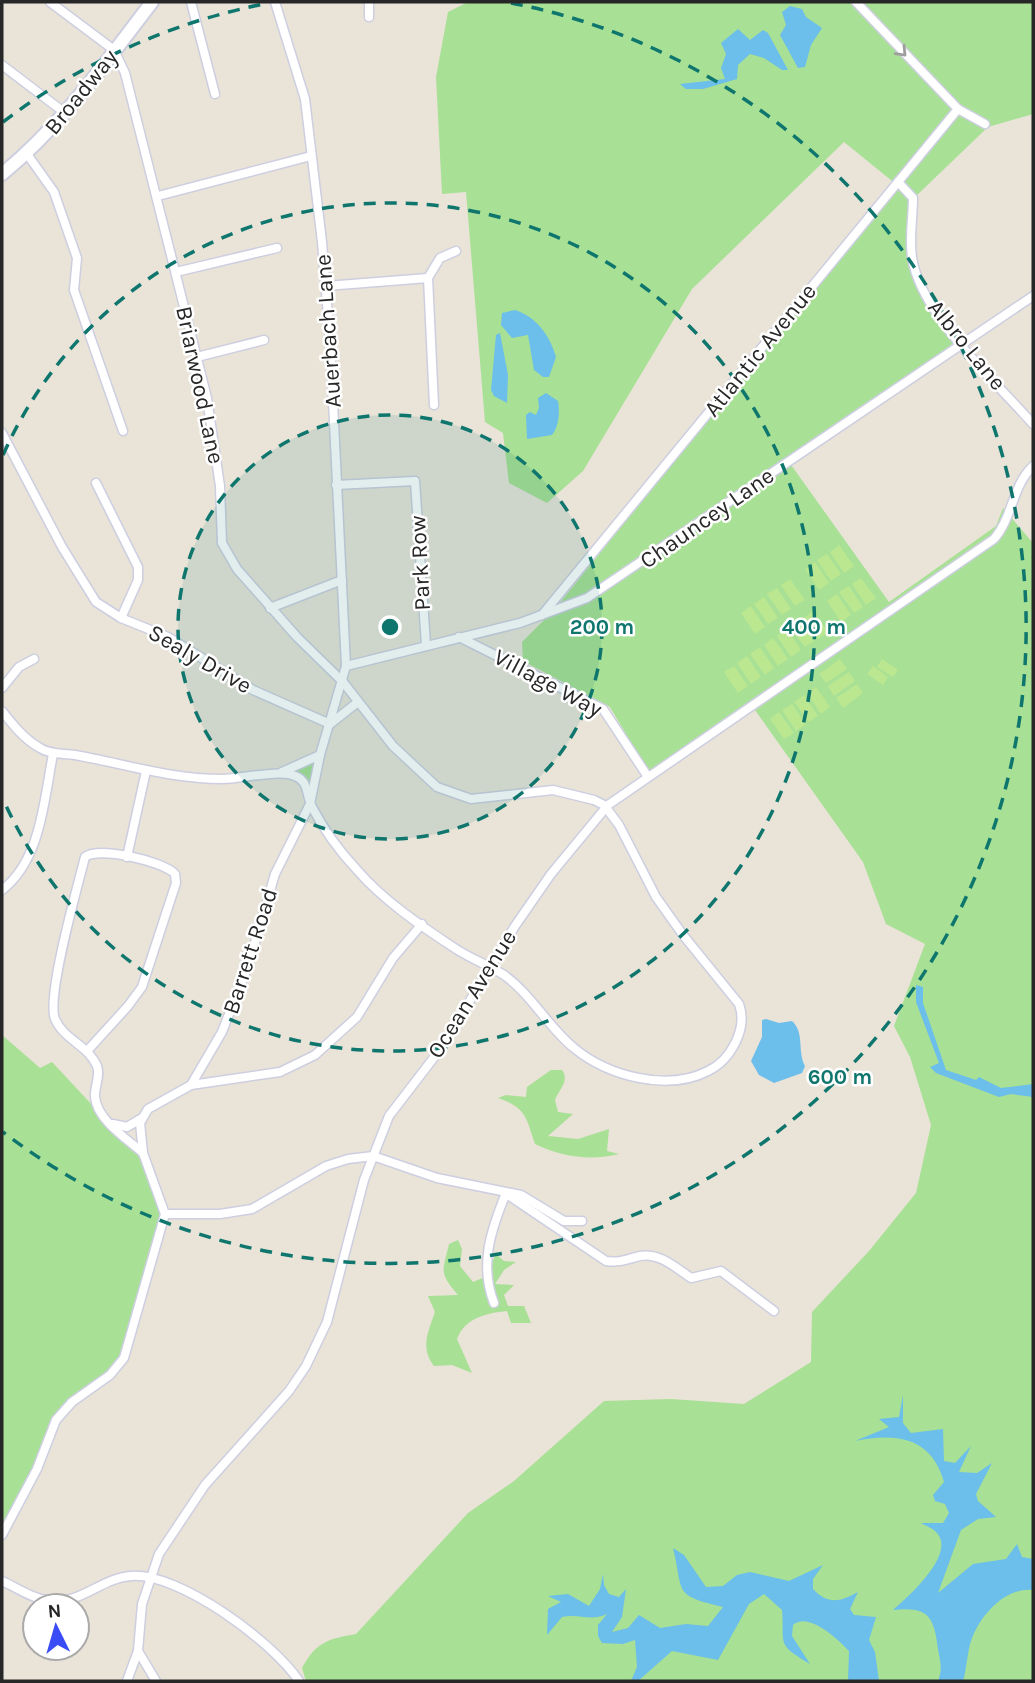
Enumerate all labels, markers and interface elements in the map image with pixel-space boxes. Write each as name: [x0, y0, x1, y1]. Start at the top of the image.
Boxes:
street label: Broadway: [39, 44, 124, 140]
one-way arrow: [894, 44, 907, 57]
street label: Auerbach Lane: [309, 253, 347, 409]
street label: Atlantic Avenue: [698, 278, 822, 422]
street label: Albro Lane: [922, 294, 1012, 396]
street label: Briarwood Lane: [170, 304, 230, 466]
street label: Chauncey Lane: [635, 462, 779, 574]
street label: Park Row: [404, 514, 436, 611]
centre of rings: [378, 615, 402, 639]
text: 200 m: [570, 615, 634, 639]
text: 400 m: [782, 615, 846, 639]
street label: Sealy Drive: [144, 619, 256, 699]
street label: Village Way: [489, 643, 607, 723]
street label: Barrett Road: [217, 884, 283, 1018]
street label: Ocean Avenue: [422, 925, 522, 1063]
text: 600 m: [808, 1065, 872, 1089]
north arrow: [21, 1592, 91, 1662]
text: N: [47, 1600, 62, 1623]

